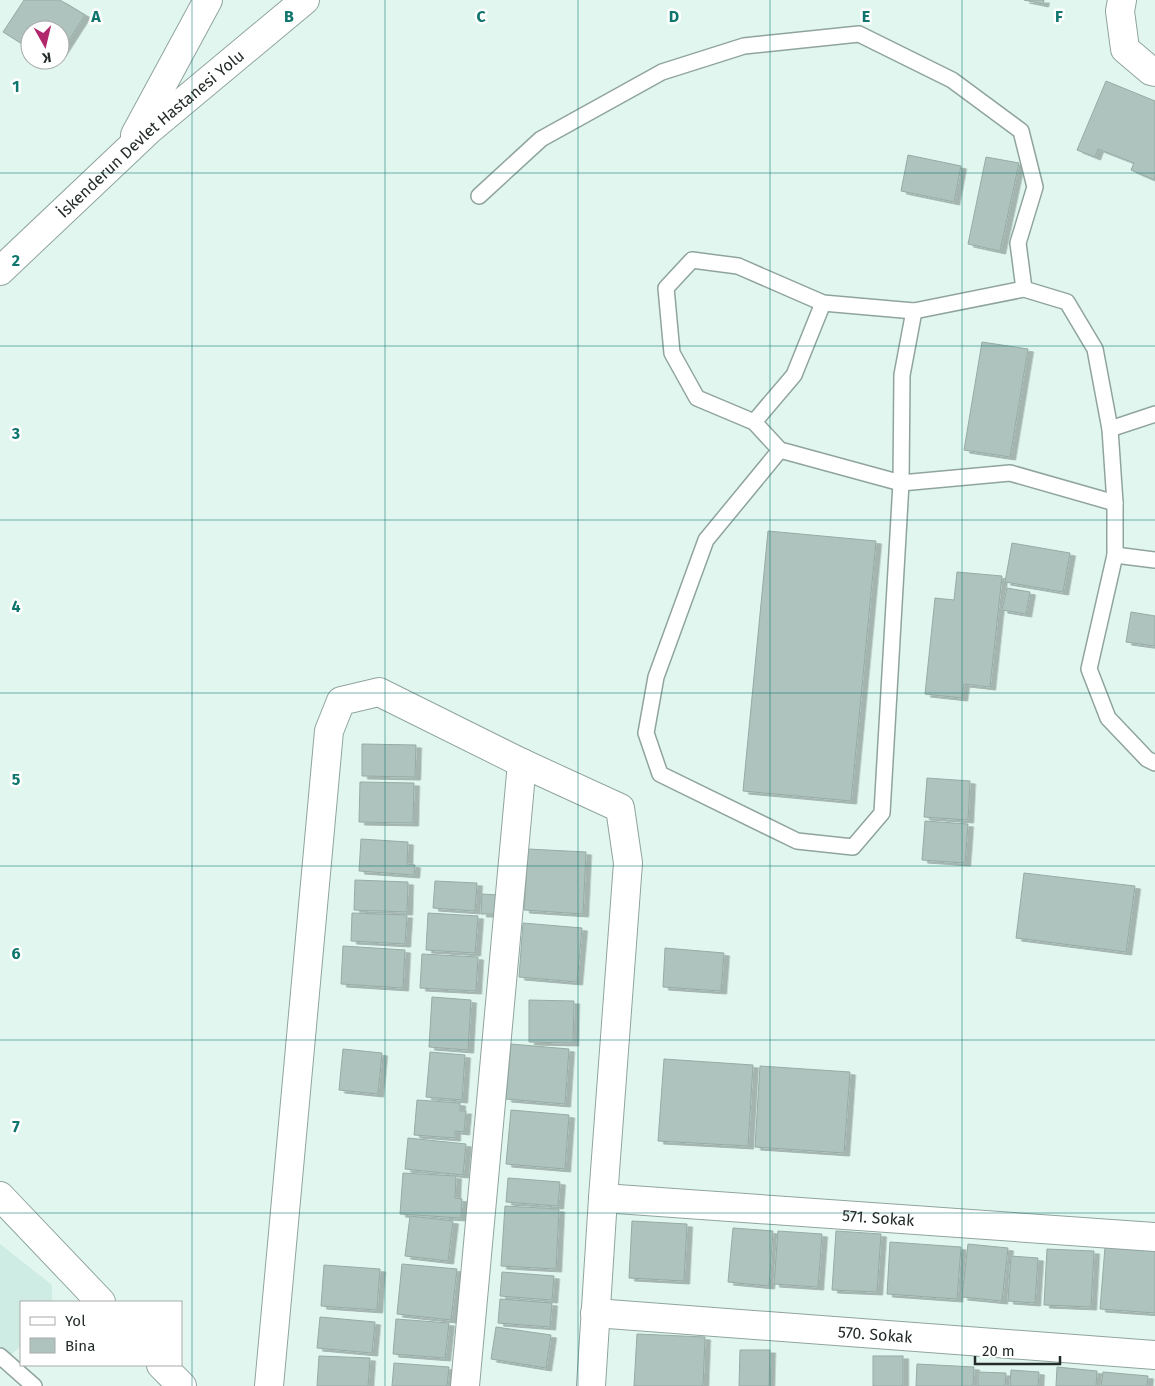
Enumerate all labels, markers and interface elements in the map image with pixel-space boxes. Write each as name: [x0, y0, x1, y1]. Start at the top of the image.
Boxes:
text: A: [90, 7, 101, 26]
text: B: [284, 7, 294, 26]
text: C: [476, 7, 486, 26]
text: D: [669, 7, 679, 26]
text: E: [862, 7, 870, 26]
text: F: [1055, 7, 1063, 26]
north arrow: [20, 20, 70, 70]
street label: İskenderun Devlet Hastanesi Yolu: [53, 46, 248, 221]
text: K: [40, 48, 52, 67]
text: 1: [12, 77, 20, 96]
text: 2: [12, 251, 20, 270]
text: 3: [11, 424, 20, 443]
text: 4: [11, 597, 21, 616]
text: 5: [12, 770, 21, 789]
text: 6: [11, 944, 21, 963]
text: 7: [12, 1117, 20, 1136]
street label: 571. Sokak: [841, 1205, 916, 1230]
legend: [20, 1301, 182, 1366]
text: Yol: [65, 1312, 86, 1330]
street label: 570. Sokak: [837, 1322, 914, 1346]
scale bar: [975, 1334, 1060, 1366]
text: Bina: [65, 1337, 95, 1355]
text: 20 m: [982, 1342, 1015, 1360]

